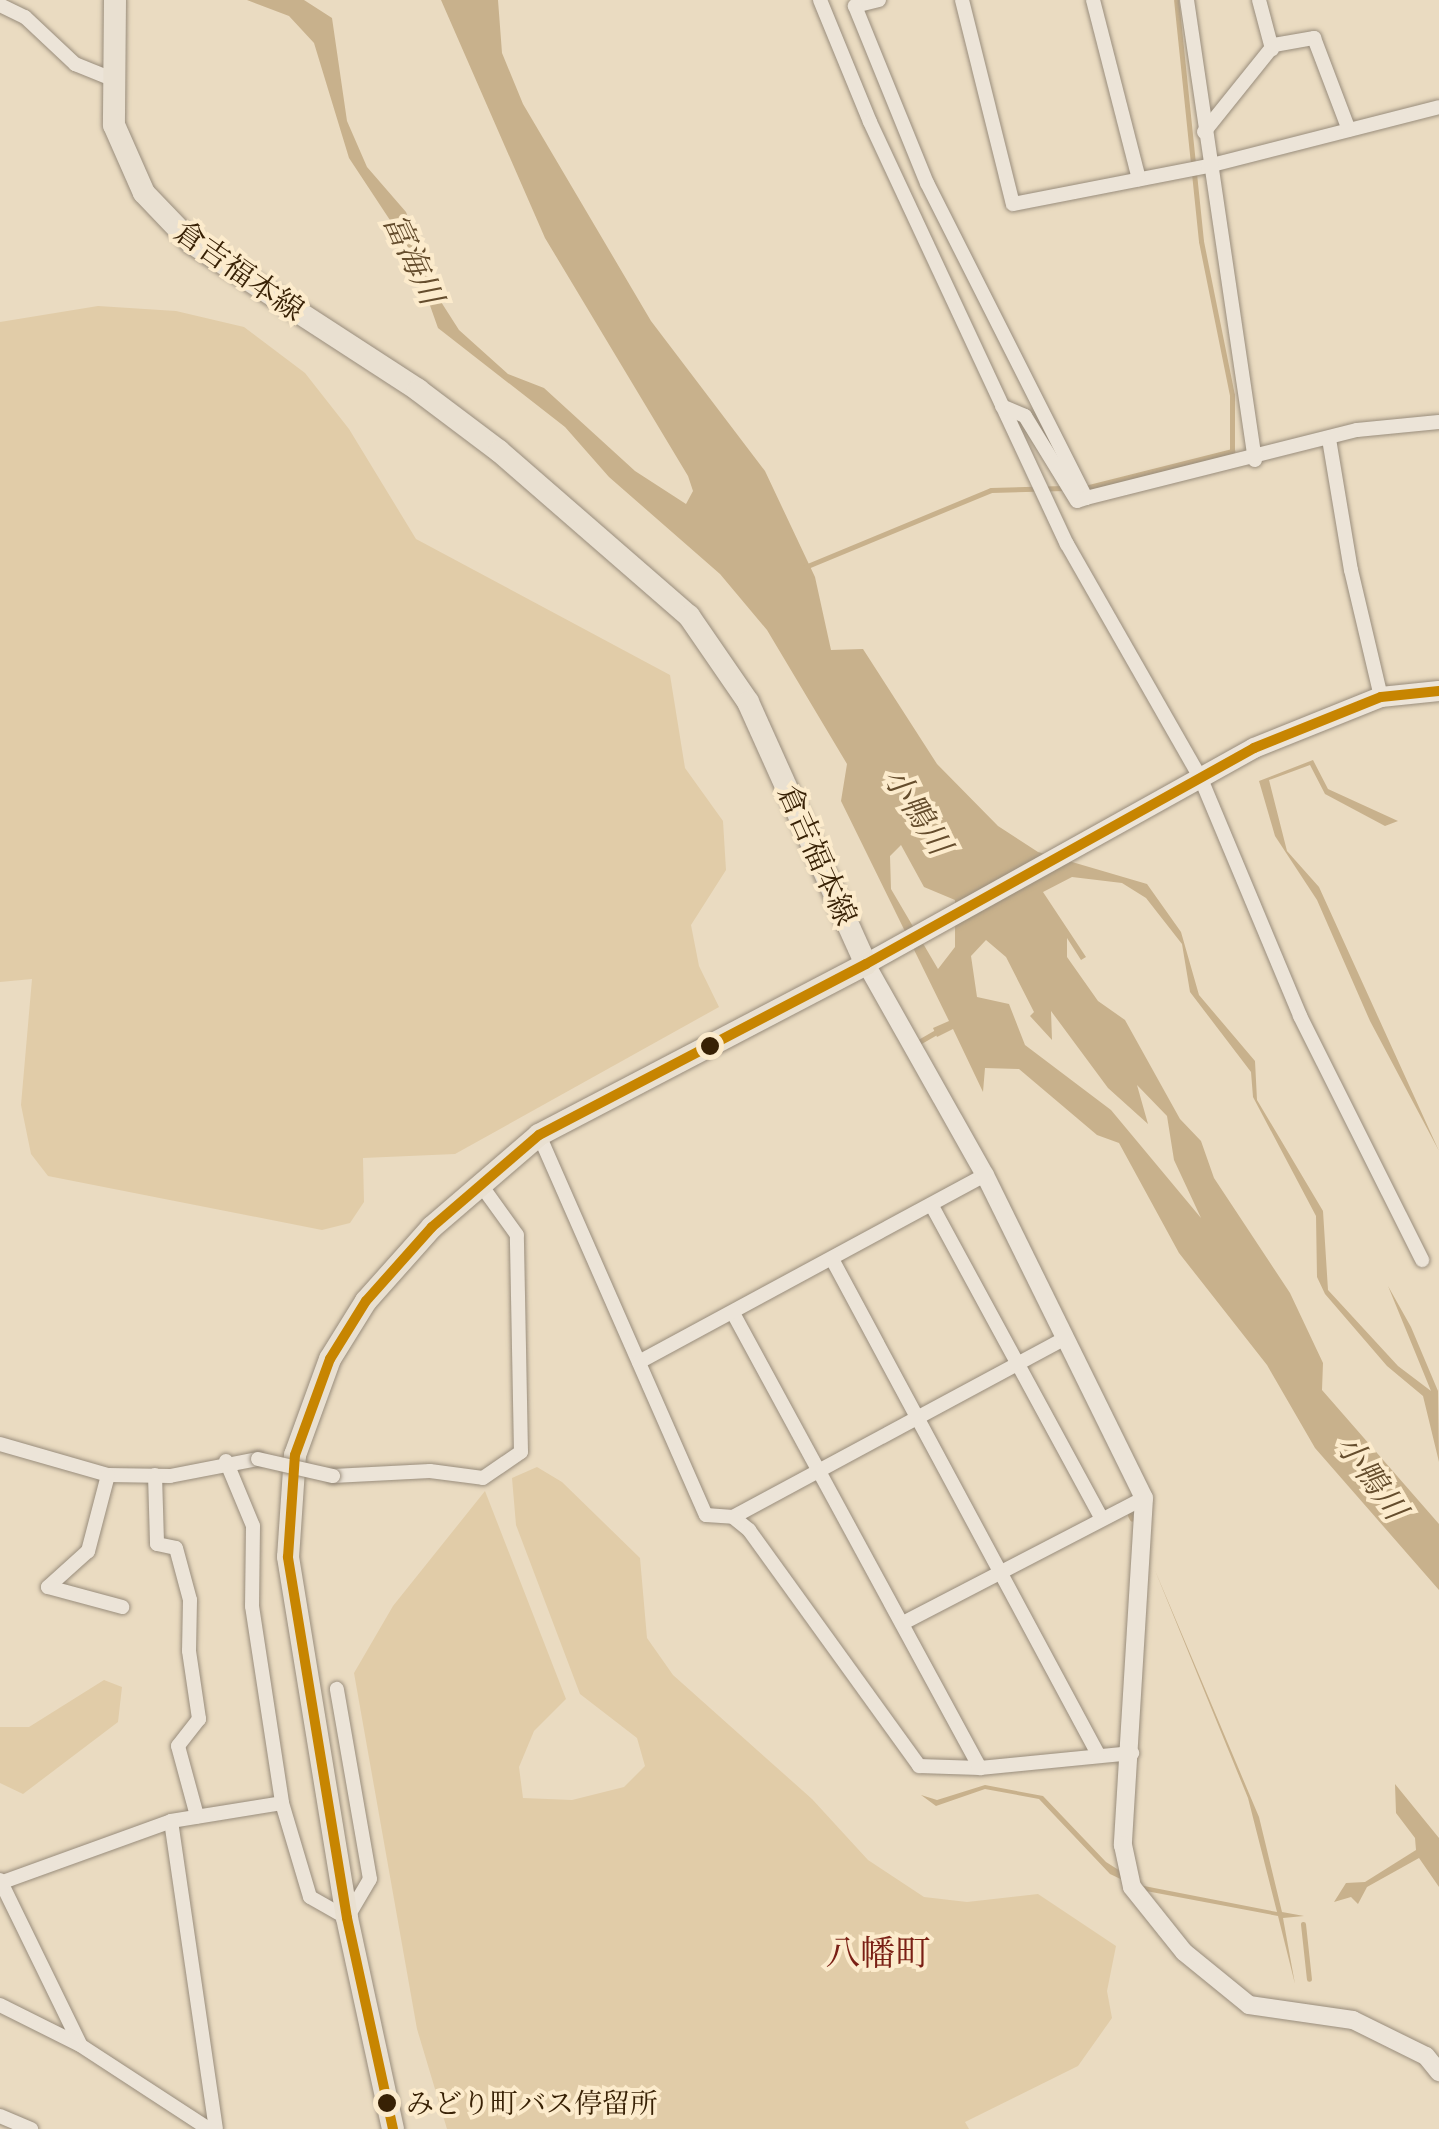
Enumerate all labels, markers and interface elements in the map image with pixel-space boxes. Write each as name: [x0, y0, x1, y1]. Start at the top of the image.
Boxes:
water label: 富海川: [375, 207, 451, 311]
street label: 倉吉福本線: [167, 213, 311, 329]
water label: 小鴨川: [875, 760, 959, 862]
street label: 倉吉福本線: [770, 779, 864, 931]
unlabelled marker: [700, 1036, 720, 1056]
water label: 小鴨川: [1327, 1427, 1415, 1527]
district label: 八幡町: [826, 1932, 930, 1974]
place label: みどり町バス停留所: [406, 2086, 658, 2120]
marker: みどり町バス停留所: [377, 2093, 397, 2113]

